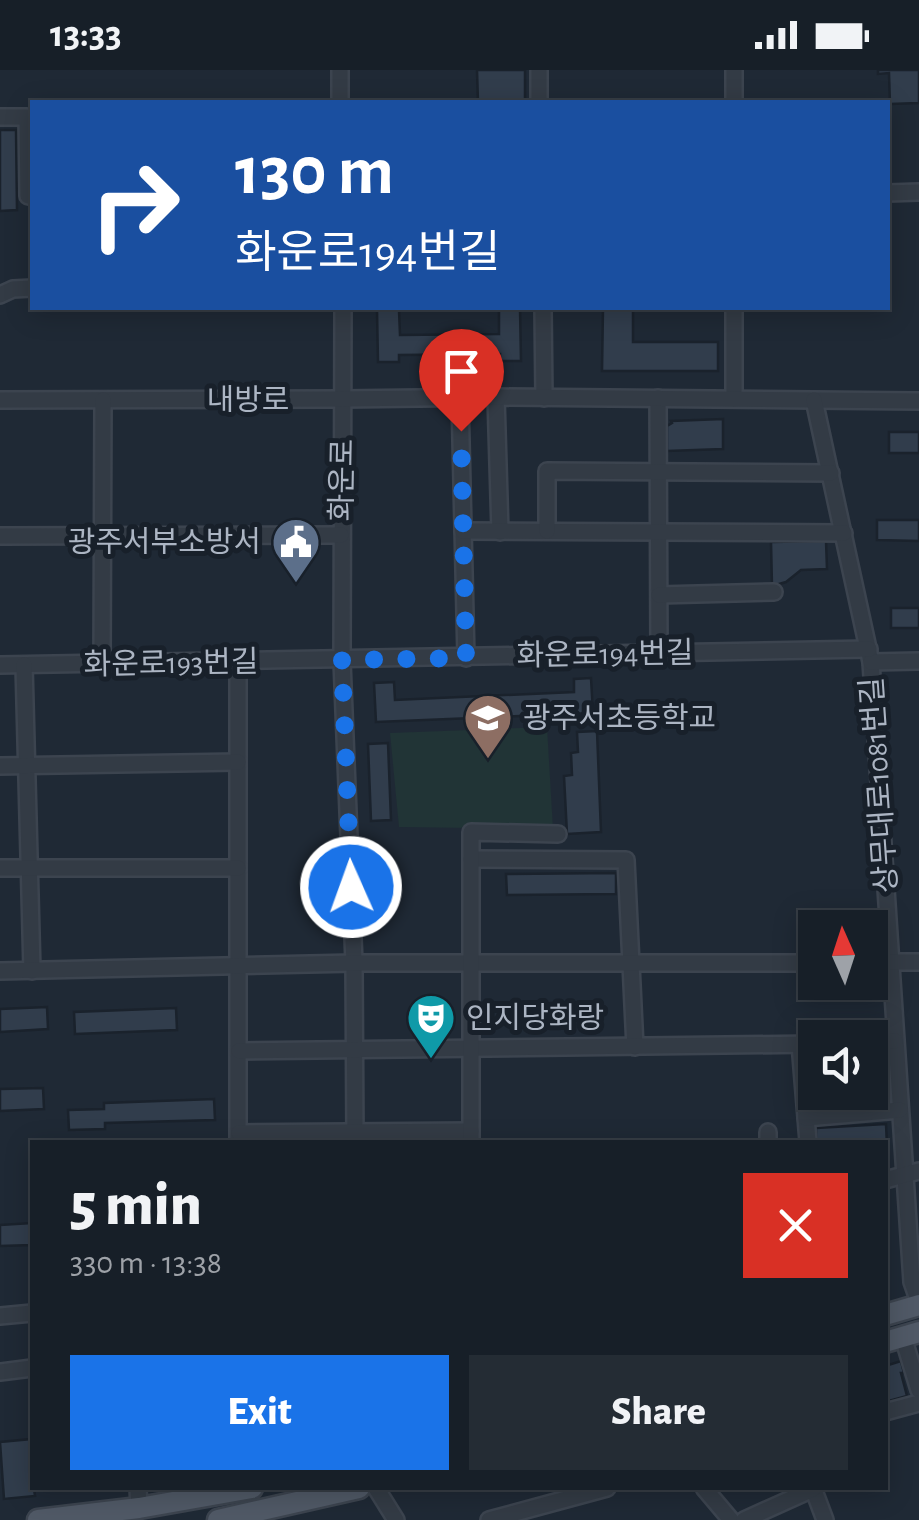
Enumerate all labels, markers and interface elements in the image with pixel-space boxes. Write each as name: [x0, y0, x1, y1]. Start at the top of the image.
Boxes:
text: 13:33: [50, 16, 122, 54]
text: 130 m: [235, 137, 394, 207]
icon: right: [70, 140, 200, 270]
text: 화운로194번길: [235, 231, 500, 276]
pin: [419, 329, 504, 432]
icon: arrive: [434, 344, 489, 399]
street label: 내방로: [207, 385, 289, 416]
street label: 화운로: [326, 438, 359, 522]
public building icon: 광주서부소방서: [270, 516, 322, 584]
place label: 광주서부소방서: [68, 526, 261, 558]
street label: 화운로194번길: [516, 637, 694, 672]
street label: 화운로193번길: [83, 646, 259, 681]
street label: 상무대로1081번길: [856, 676, 903, 894]
school or university icon: 광주서초등학교: [462, 692, 514, 760]
place label: 광주서초등학교: [523, 702, 716, 734]
position arrow: [299, 835, 403, 939]
north arrow: [798, 910, 888, 1000]
map controls: [798, 910, 888, 1110]
theatre icon: 인지당화랑: [405, 992, 457, 1060]
place label: 인지당화랑: [466, 1002, 604, 1034]
button: sound: [798, 1020, 888, 1110]
button: close: [743, 1173, 848, 1278]
text: 5 min: [70, 1176, 202, 1236]
text: 330 m · 13:38: [70, 1247, 222, 1279]
button: Exit: [70, 1355, 449, 1470]
button: Share: [469, 1355, 848, 1470]

